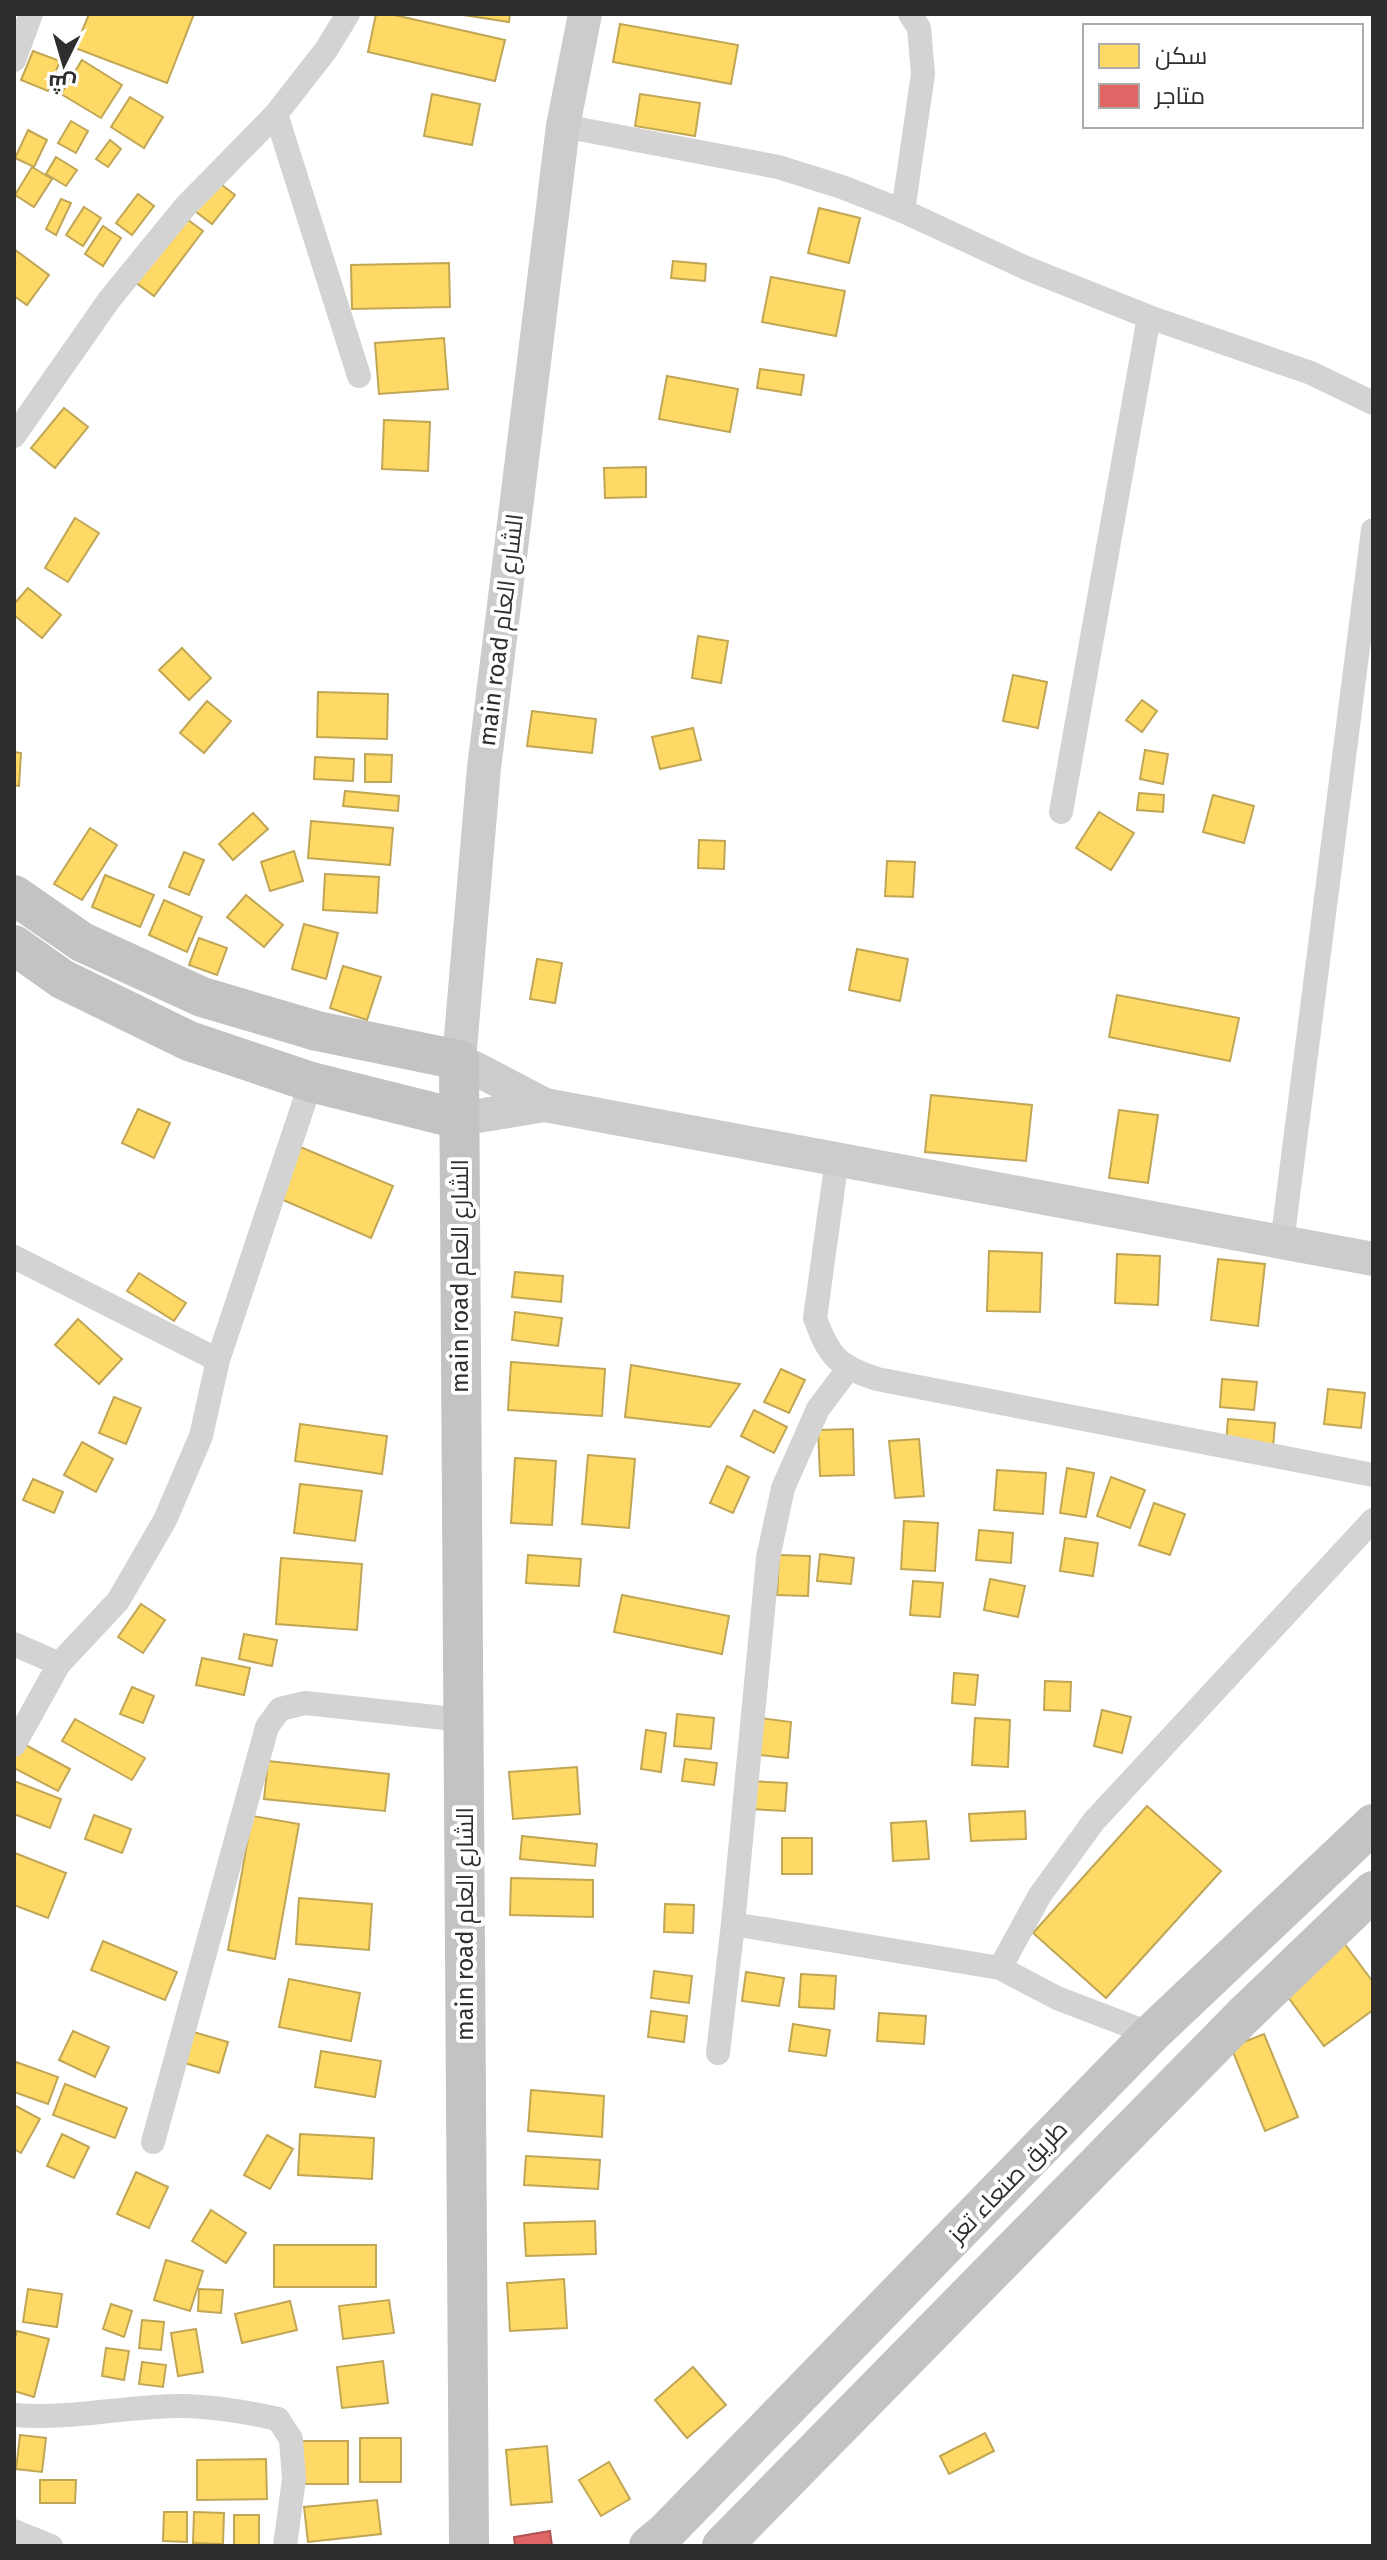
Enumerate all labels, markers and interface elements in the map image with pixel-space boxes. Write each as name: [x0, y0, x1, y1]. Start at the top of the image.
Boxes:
north arrow: [24, 24, 104, 104]
legend: [1083, 24, 1363, 128]
text: سكن: [1155, 42, 1207, 70]
text: ش: [47, 69, 78, 98]
text: متاجر: [1153, 82, 1205, 110]
street label: main road الشارع العام: [473, 512, 531, 748]
street label: main road الشارع العام: [446, 1159, 476, 1393]
street label: main road الشارع العام: [451, 1807, 481, 2041]
street label: طريق صنعاء تعز: [941, 2115, 1074, 2251]

